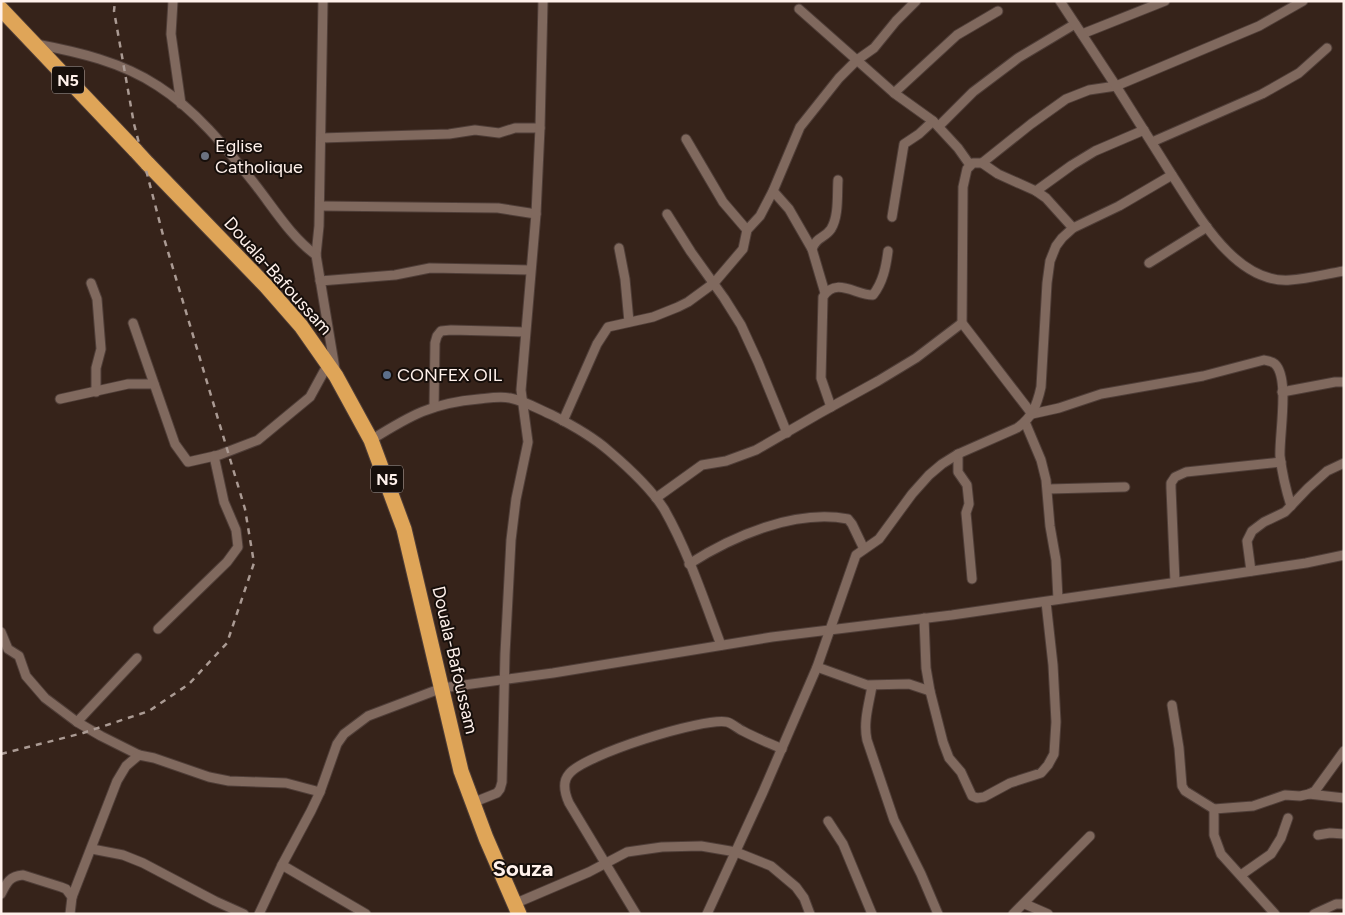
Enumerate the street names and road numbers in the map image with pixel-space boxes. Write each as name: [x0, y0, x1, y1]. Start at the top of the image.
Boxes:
road number: N5: [52, 66, 84, 94]
street label: Douala-Bafoussam: [219, 212, 337, 340]
road number: N5: [371, 466, 403, 492]
street label: Douala-Bafoussam: [427, 584, 483, 736]

